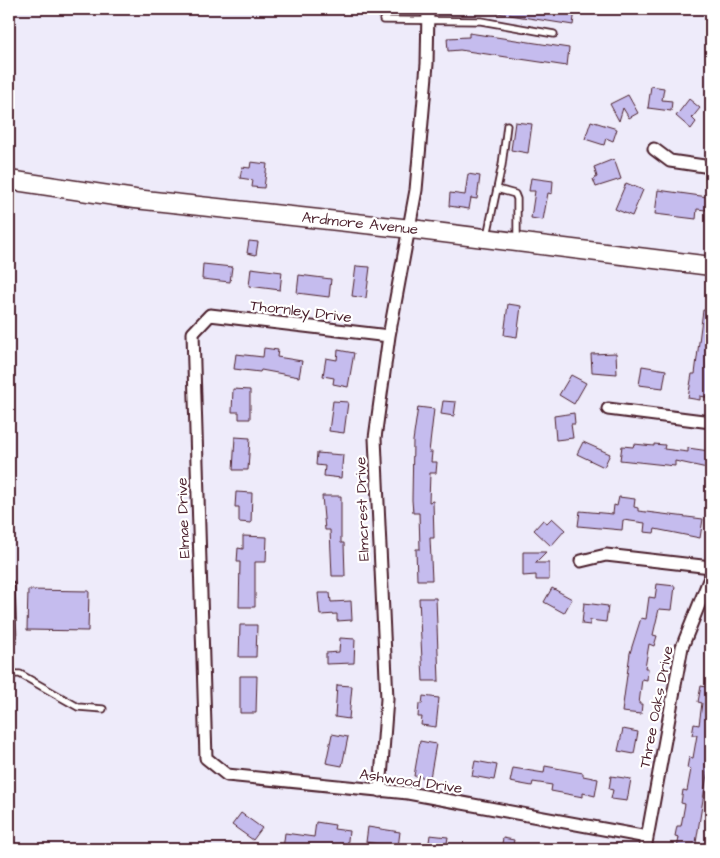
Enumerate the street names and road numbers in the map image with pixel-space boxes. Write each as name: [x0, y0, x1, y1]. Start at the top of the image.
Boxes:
street label: Ardmore Avenue: [301, 207, 419, 240]
street label: Thornley Drive: [249, 295, 353, 329]
street label: Elmcrest Drive: [350, 456, 375, 562]
street label: Elmae Drive: [172, 477, 195, 559]
street label: Three Oaks Drive: [634, 644, 679, 770]
street label: Ashwood Drive: [358, 764, 464, 799]

